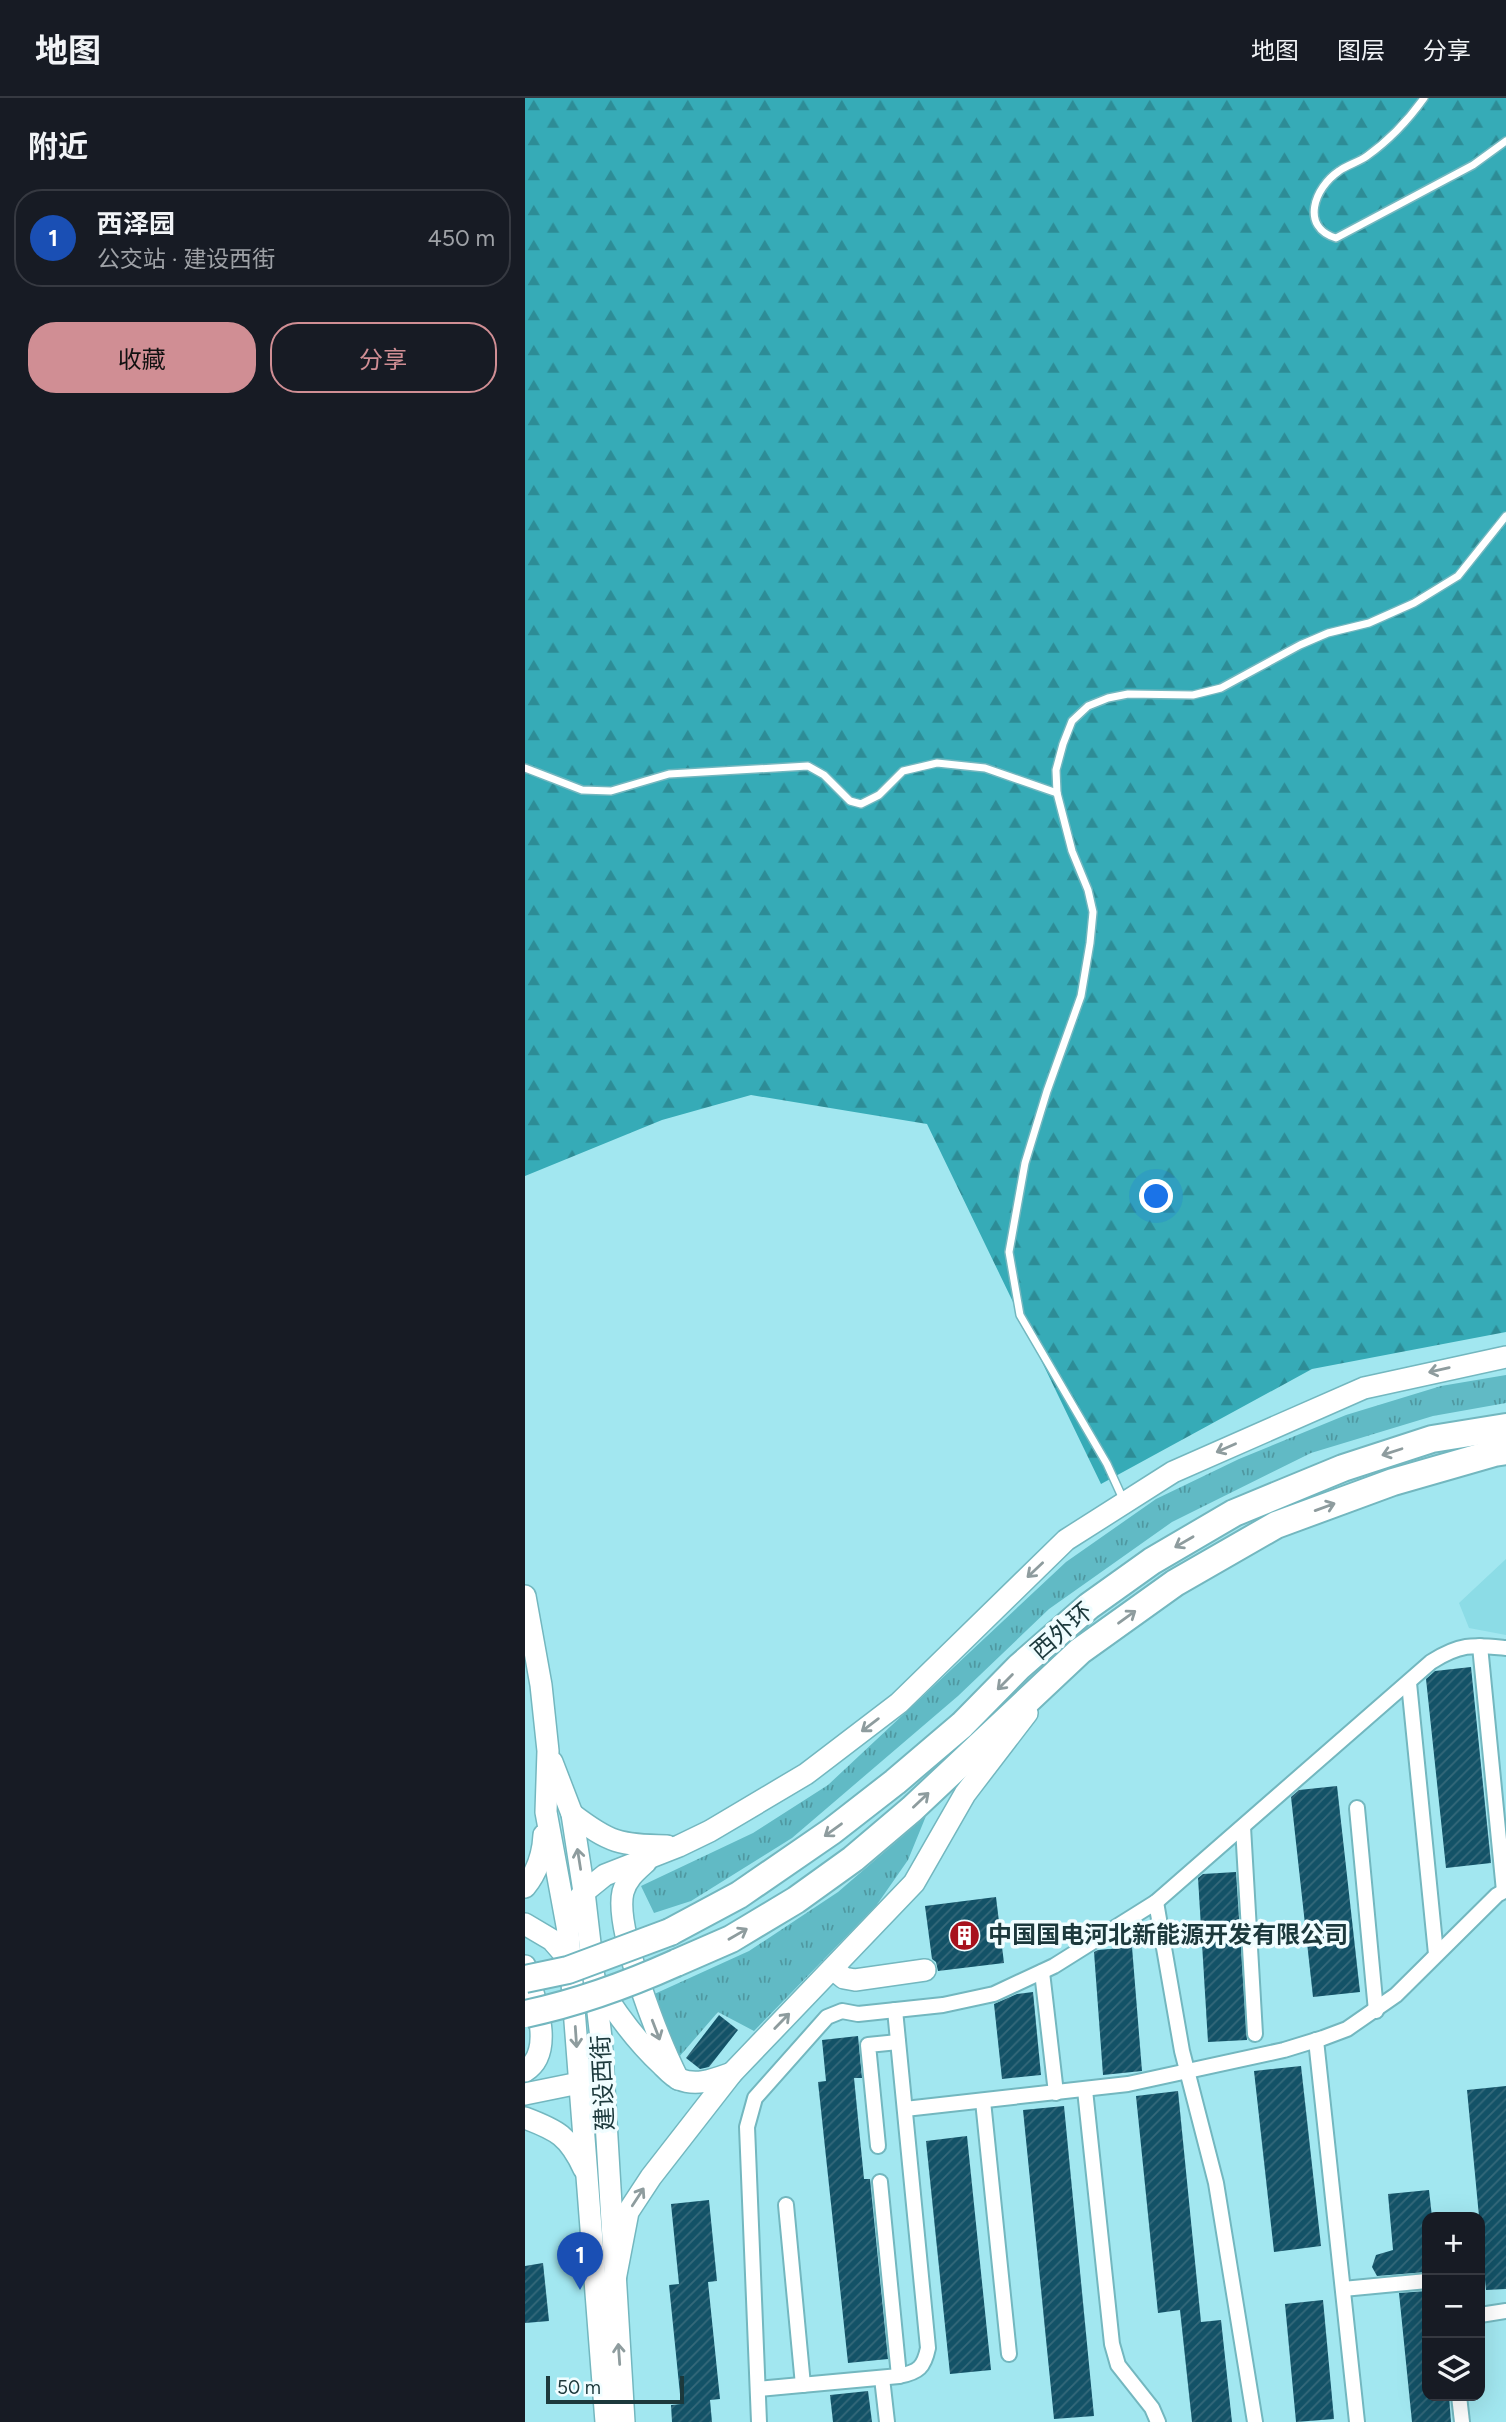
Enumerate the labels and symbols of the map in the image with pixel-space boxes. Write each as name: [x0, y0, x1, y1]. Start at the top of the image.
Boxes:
your location: [1139, 1179, 1173, 1213]
one-way arrow: [1428, 1364, 1451, 1378]
one-way arrow: [1216, 1442, 1238, 1455]
one-way arrow: [1381, 1447, 1403, 1459]
one-way arrow: [1314, 1500, 1336, 1513]
one-way arrow: [1174, 1535, 1194, 1549]
one-way arrow: [1027, 1561, 1044, 1578]
street label: 西外环: [1025, 1596, 1098, 1665]
one-way arrow: [1117, 1610, 1136, 1624]
one-way arrow: [996, 1673, 1013, 1690]
one-way arrow: [861, 1718, 880, 1732]
one-way arrow: [912, 1792, 929, 1809]
one-way arrow: [824, 1823, 843, 1837]
one-way arrow: [572, 1848, 585, 1871]
building icon: 中国国电河北新能源开发有限公司: [948, 1918, 982, 1952]
place label: 中国国电河北新能源开发有限公司: [988, 1920, 1348, 1949]
one-way arrow: [727, 1927, 747, 1941]
one-way arrow: [774, 2013, 791, 2030]
one-way arrow: [651, 2018, 663, 2040]
one-way arrow: [570, 2025, 583, 2048]
street label: 建设西街: [586, 2034, 619, 2132]
one-way arrow: [632, 2187, 646, 2207]
pin: 1: [557, 2232, 603, 2290]
one-way arrow: [612, 2343, 625, 2366]
scale bar: [546, 2373, 684, 2405]

